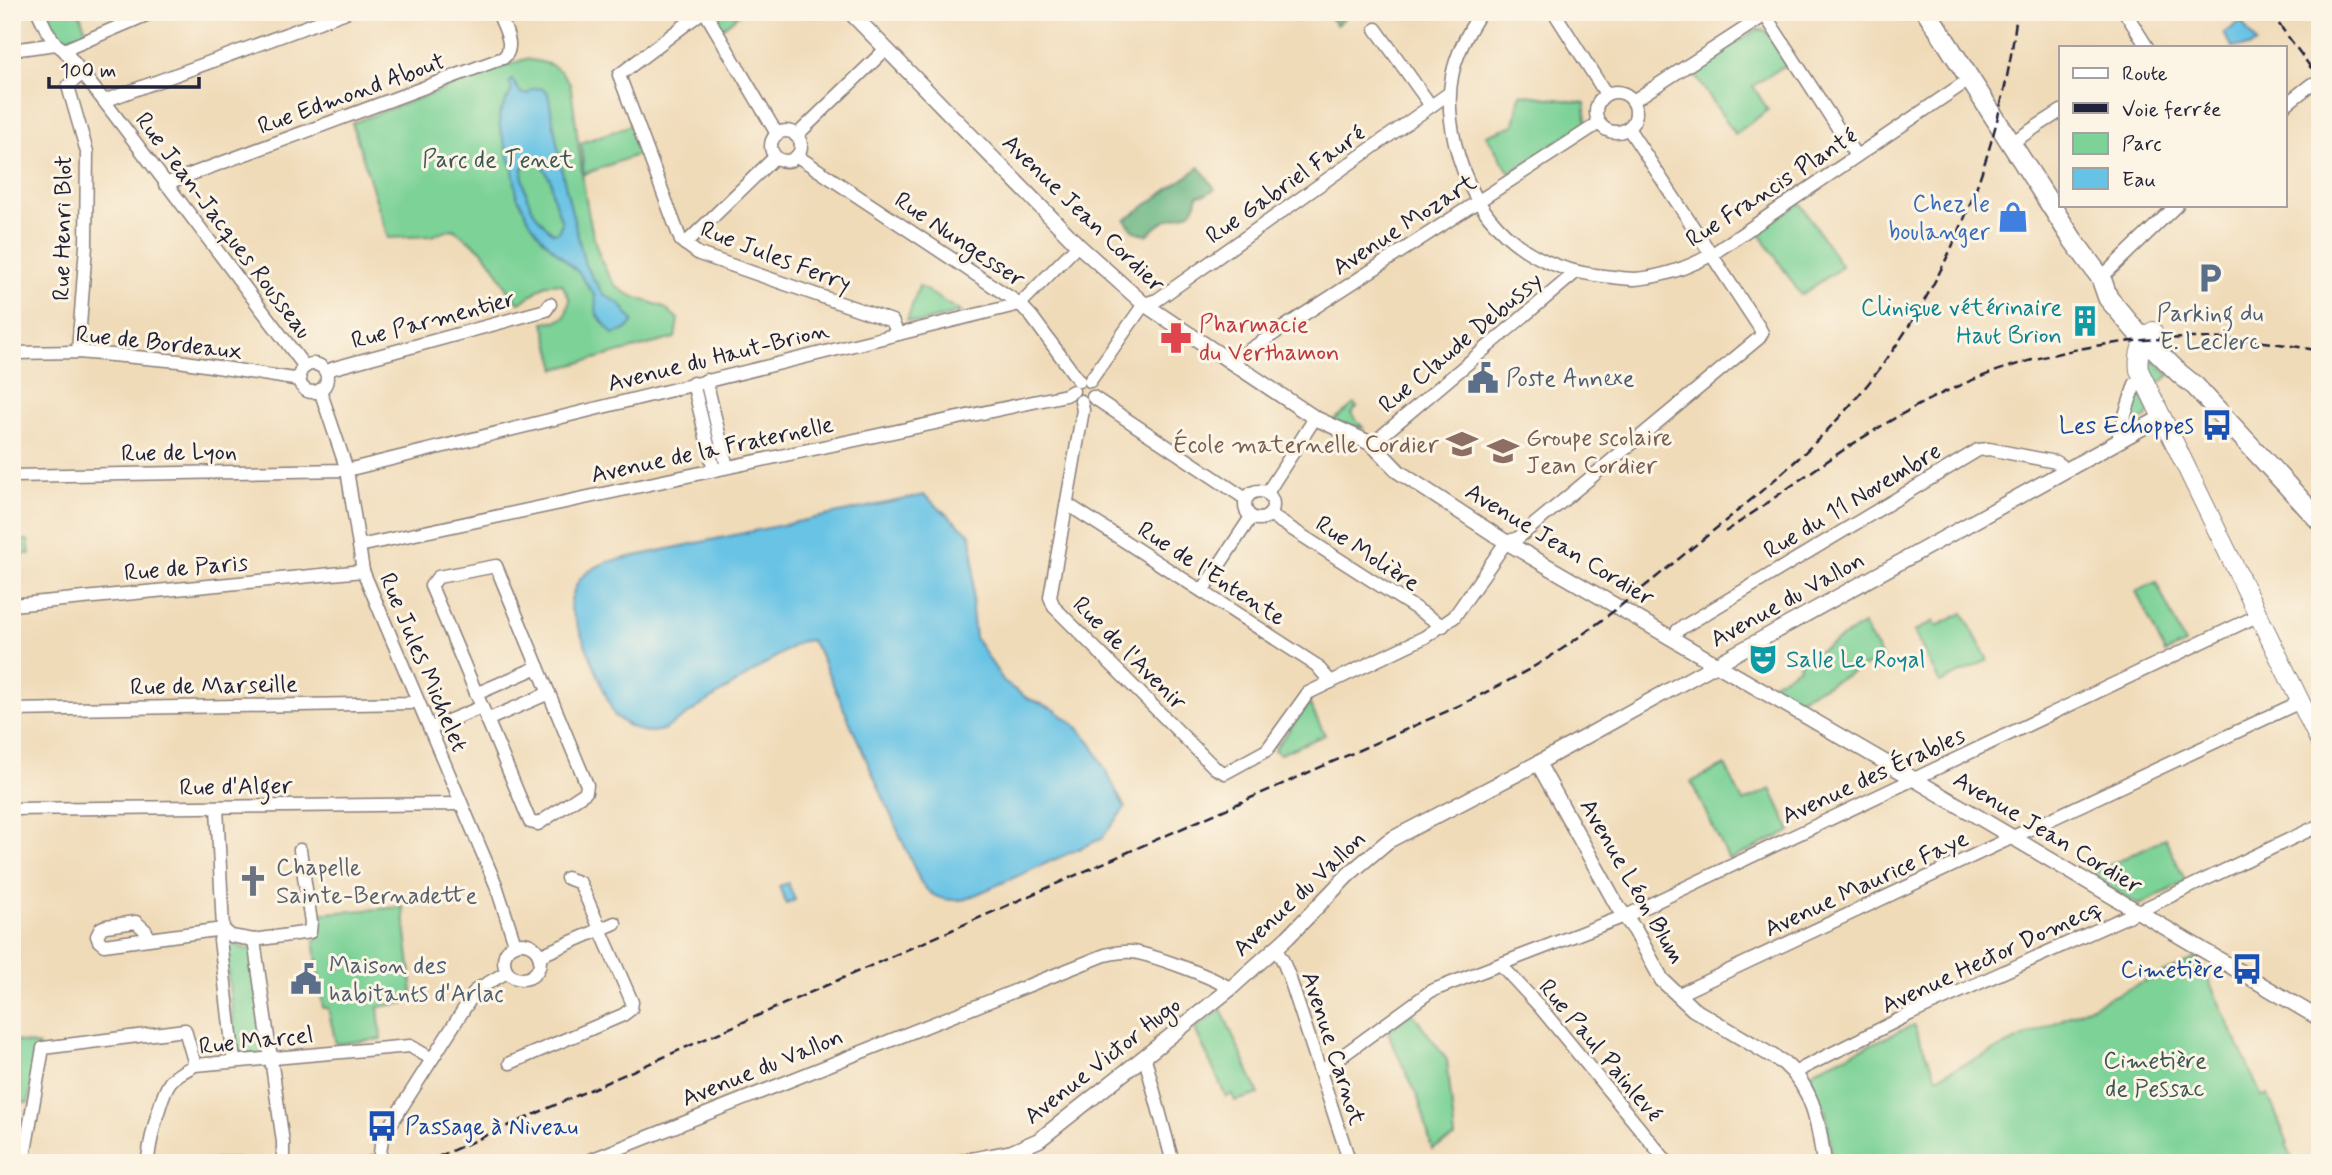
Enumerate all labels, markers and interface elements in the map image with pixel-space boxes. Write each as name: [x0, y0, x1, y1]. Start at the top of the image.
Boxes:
scale bar: [49, 46, 200, 90]
street label: Rue Edmond About: [254, 46, 449, 143]
legend: [2059, 46, 2286, 206]
text: 100 m: [60, 57, 116, 85]
text: Route: [2122, 60, 2168, 88]
text: Voie ferrée: [2122, 96, 2221, 124]
street label: Rue Jean-Jacques Rousseau: [127, 106, 318, 346]
street label: Rue Gabriel Fauré: [1200, 118, 1372, 252]
street label: Rue Francis Planté: [1680, 121, 1864, 255]
street label: Avenue Jean Cordier: [995, 128, 1172, 301]
text: Parc: [2122, 130, 2162, 158]
park label: Parc de Tenet: [422, 145, 574, 176]
street label: Rue Henri Blot: [47, 155, 80, 301]
text: Eau: [2122, 166, 2156, 194]
street label: Avenue Mozart: [1327, 167, 1483, 283]
street label: Rue Nungesser: [887, 185, 1031, 297]
place label: Chez le boulanger: [1889, 189, 1990, 248]
shop icon: Chez le boulanger: [1996, 200, 2030, 234]
street label: Rue Jules Ferry: [696, 214, 855, 300]
parking icon: Parking du E. Leclerc: [2193, 261, 2227, 295]
street label: Rue Claude Debussy: [1373, 266, 1549, 421]
street label: Rue Parmentier: [348, 284, 519, 357]
place label: Clinique vétérinaire Haut Brion: [1861, 293, 2062, 352]
place label: Parking du E. Leclerc: [2157, 299, 2263, 358]
building icon: Clinique vétérinaire Haut Brion: [2068, 304, 2102, 338]
place label: Pharmacie du Verthamon: [1199, 310, 1340, 369]
street label: Avenue du Haut-Brion: [605, 315, 832, 400]
street label: Rue de Bordeaux: [74, 319, 244, 368]
pharmacy icon: Pharmacie du Verthamon: [1159, 321, 1193, 355]
public building icon: Poste Annexe: [1466, 361, 1500, 395]
place label: Poste Annexe: [1506, 364, 1635, 395]
bus stop icon: Les Echoppes: [2200, 408, 2234, 442]
street label: Avenue de la Fraternelle: [588, 410, 837, 491]
place label: Les Echoppes: [2059, 411, 2194, 442]
place label: Groupe scolaire Jean Cordier: [1526, 423, 1672, 482]
school or university icon: École maternelle Cordier: [1445, 427, 1479, 461]
place label: École maternelle Cordier: [1173, 428, 1440, 461]
school or university icon: Groupe scolaire Jean Cordier: [1486, 434, 1520, 468]
street label: Rue du 11 Novembre: [1758, 436, 1947, 567]
street label: Rue de Lyon: [121, 437, 237, 470]
street label: Avenue Jean Cordier: [1459, 477, 1660, 614]
street label: Rue Molière: [1309, 509, 1425, 600]
street label: Rue de l'Entente: [1131, 515, 1291, 634]
street label: Avenue du Vallon: [1705, 545, 1870, 655]
street label: Rue de Paris: [123, 548, 250, 589]
street label: Rue Jules Michelet: [371, 568, 474, 757]
street label: Rue de l'Avenir: [1065, 590, 1193, 718]
theatre icon: Salle Le Royal: [1746, 642, 1780, 676]
place label: Salle Le Royal: [1786, 645, 1925, 676]
street label: Rue de Marseille: [130, 670, 298, 703]
street label: Avenue des Érables: [1776, 718, 1971, 832]
street label: Avenue Jean Cordier: [1947, 765, 2148, 902]
street label: Rue d'Alger: [179, 771, 294, 807]
street label: Avenue Léon Blum: [1572, 794, 1692, 970]
street label: Avenue Maurice Faye: [1760, 823, 1974, 945]
street label: Avenue du Vallon: [1227, 824, 1373, 964]
place label: Chapelle Sainte-Bernadette: [276, 853, 478, 912]
church icon: Chapelle Sainte-Bernadette: [236, 864, 270, 898]
street label: Avenue Hector Domecq: [1877, 893, 2107, 1022]
place label: Maison des habitants d'Arlac: [329, 951, 504, 1010]
bus stop icon: Cimetière: [2230, 952, 2264, 986]
place label: Cimetière: [2120, 955, 2224, 986]
public building icon: Maison des habitants d'Arlac: [289, 962, 323, 996]
street label: Avenue Carnot: [1293, 968, 1372, 1129]
street label: Rue Paul Painlevé: [1531, 973, 1669, 1129]
street label: Avenue Victor Hugo: [1018, 990, 1189, 1134]
street label: Rue Marcel: [197, 1020, 315, 1063]
street label: Avenue du Vallon: [677, 1022, 848, 1115]
park label: Cimetière de Pessac: [2103, 1046, 2207, 1105]
bus stop icon: Passage à Niveau: [365, 1109, 399, 1143]
place label: Passage à Niveau: [405, 1112, 578, 1143]

